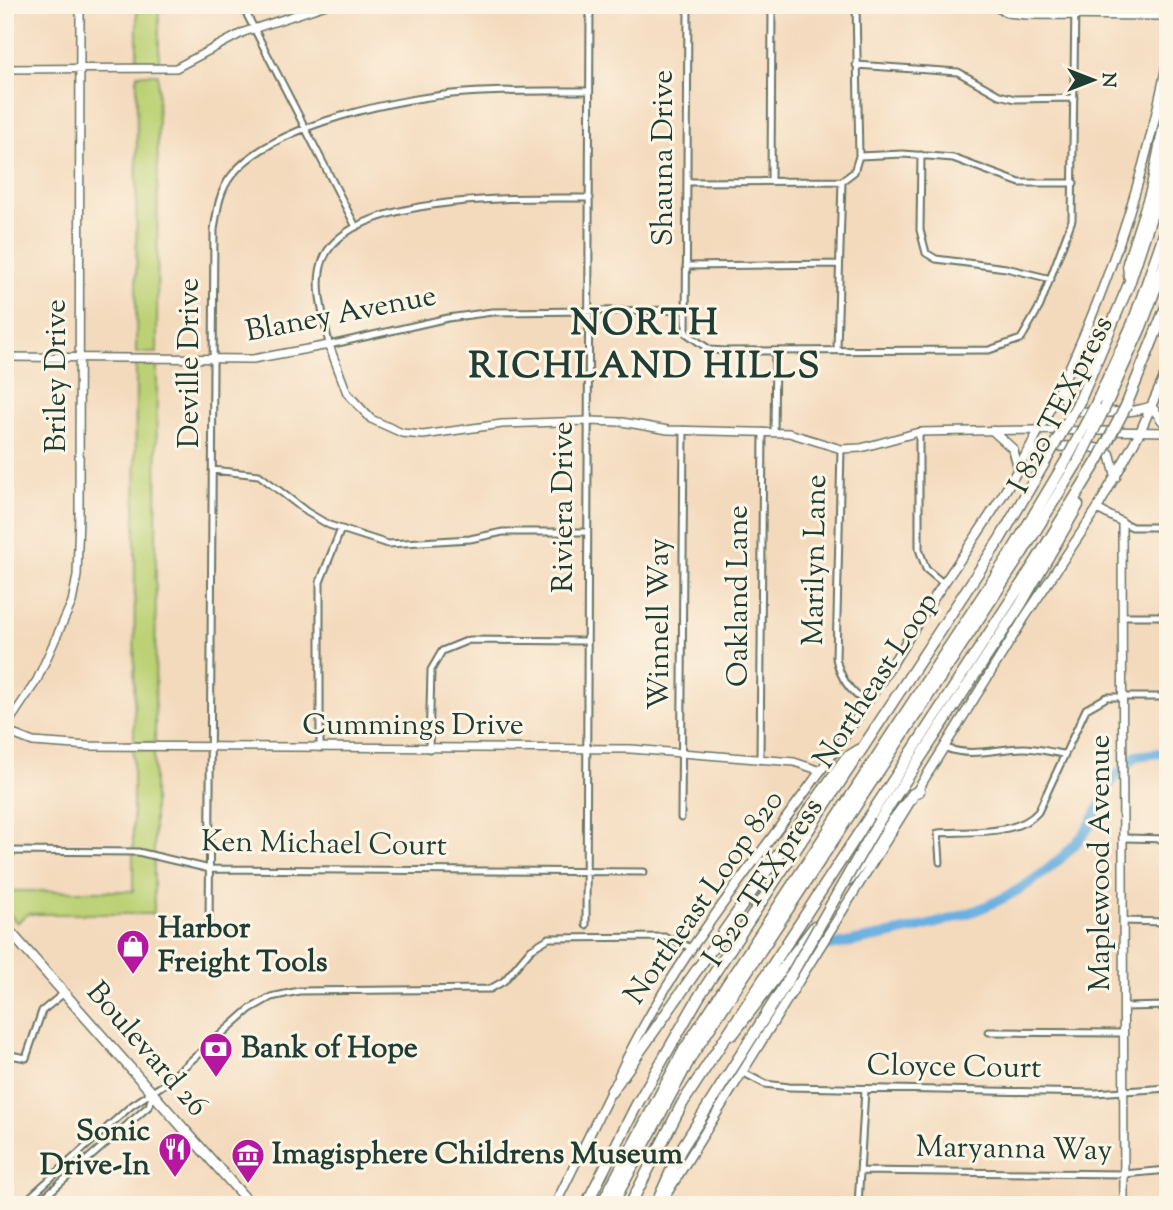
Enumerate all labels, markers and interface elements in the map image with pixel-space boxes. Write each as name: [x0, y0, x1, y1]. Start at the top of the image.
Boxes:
north arrow: [1058, 46, 1128, 116]
street label: Shauna Drive: [643, 70, 686, 246]
text: N: [1094, 72, 1121, 88]
street label: Blaney Avenue: [242, 275, 440, 355]
street label: Deville Drive: [169, 278, 212, 448]
district label: NORTH RICHLAND HILLS: [469, 298, 821, 395]
street label: Briley Drive: [36, 299, 79, 453]
street label: I 820 TEXpress: [999, 309, 1125, 501]
street label: Riviera Drive: [543, 421, 586, 593]
street label: Marilyn Lane: [793, 474, 839, 646]
street label: Oakland Lane: [718, 505, 761, 687]
street label: Winnell Way: [639, 538, 682, 710]
street label: Northeast Loop: [804, 584, 950, 778]
street label: Cummings Drive: [302, 705, 524, 748]
street label: Maplewood Avenue: [1080, 734, 1123, 992]
street label: Northeast Loop 820: [615, 782, 795, 1014]
street label: I 820 TEXpress: [693, 790, 835, 976]
street label: Ken Michael Court: [201, 821, 447, 869]
place label: Harbor Freight Tools: [158, 908, 328, 985]
shop icon: Harbor Freight Tools: [114, 927, 152, 976]
street label: Boulevard 26: [75, 973, 217, 1127]
place label: Bank of Hope: [241, 1028, 418, 1071]
bank icon: Bank of Hope: [197, 1030, 235, 1079]
street label: Cloyce Court: [866, 1045, 1042, 1091]
place label: Sonic Drive-In: [40, 1111, 150, 1188]
street label: Maryanna Way: [915, 1127, 1113, 1173]
restaurant icon: Sonic Drive-In: [156, 1130, 194, 1179]
place label: Imagisphere Childrens Museum: [272, 1134, 683, 1177]
museum icon: Imagisphere Childrens Museum: [229, 1136, 267, 1185]

